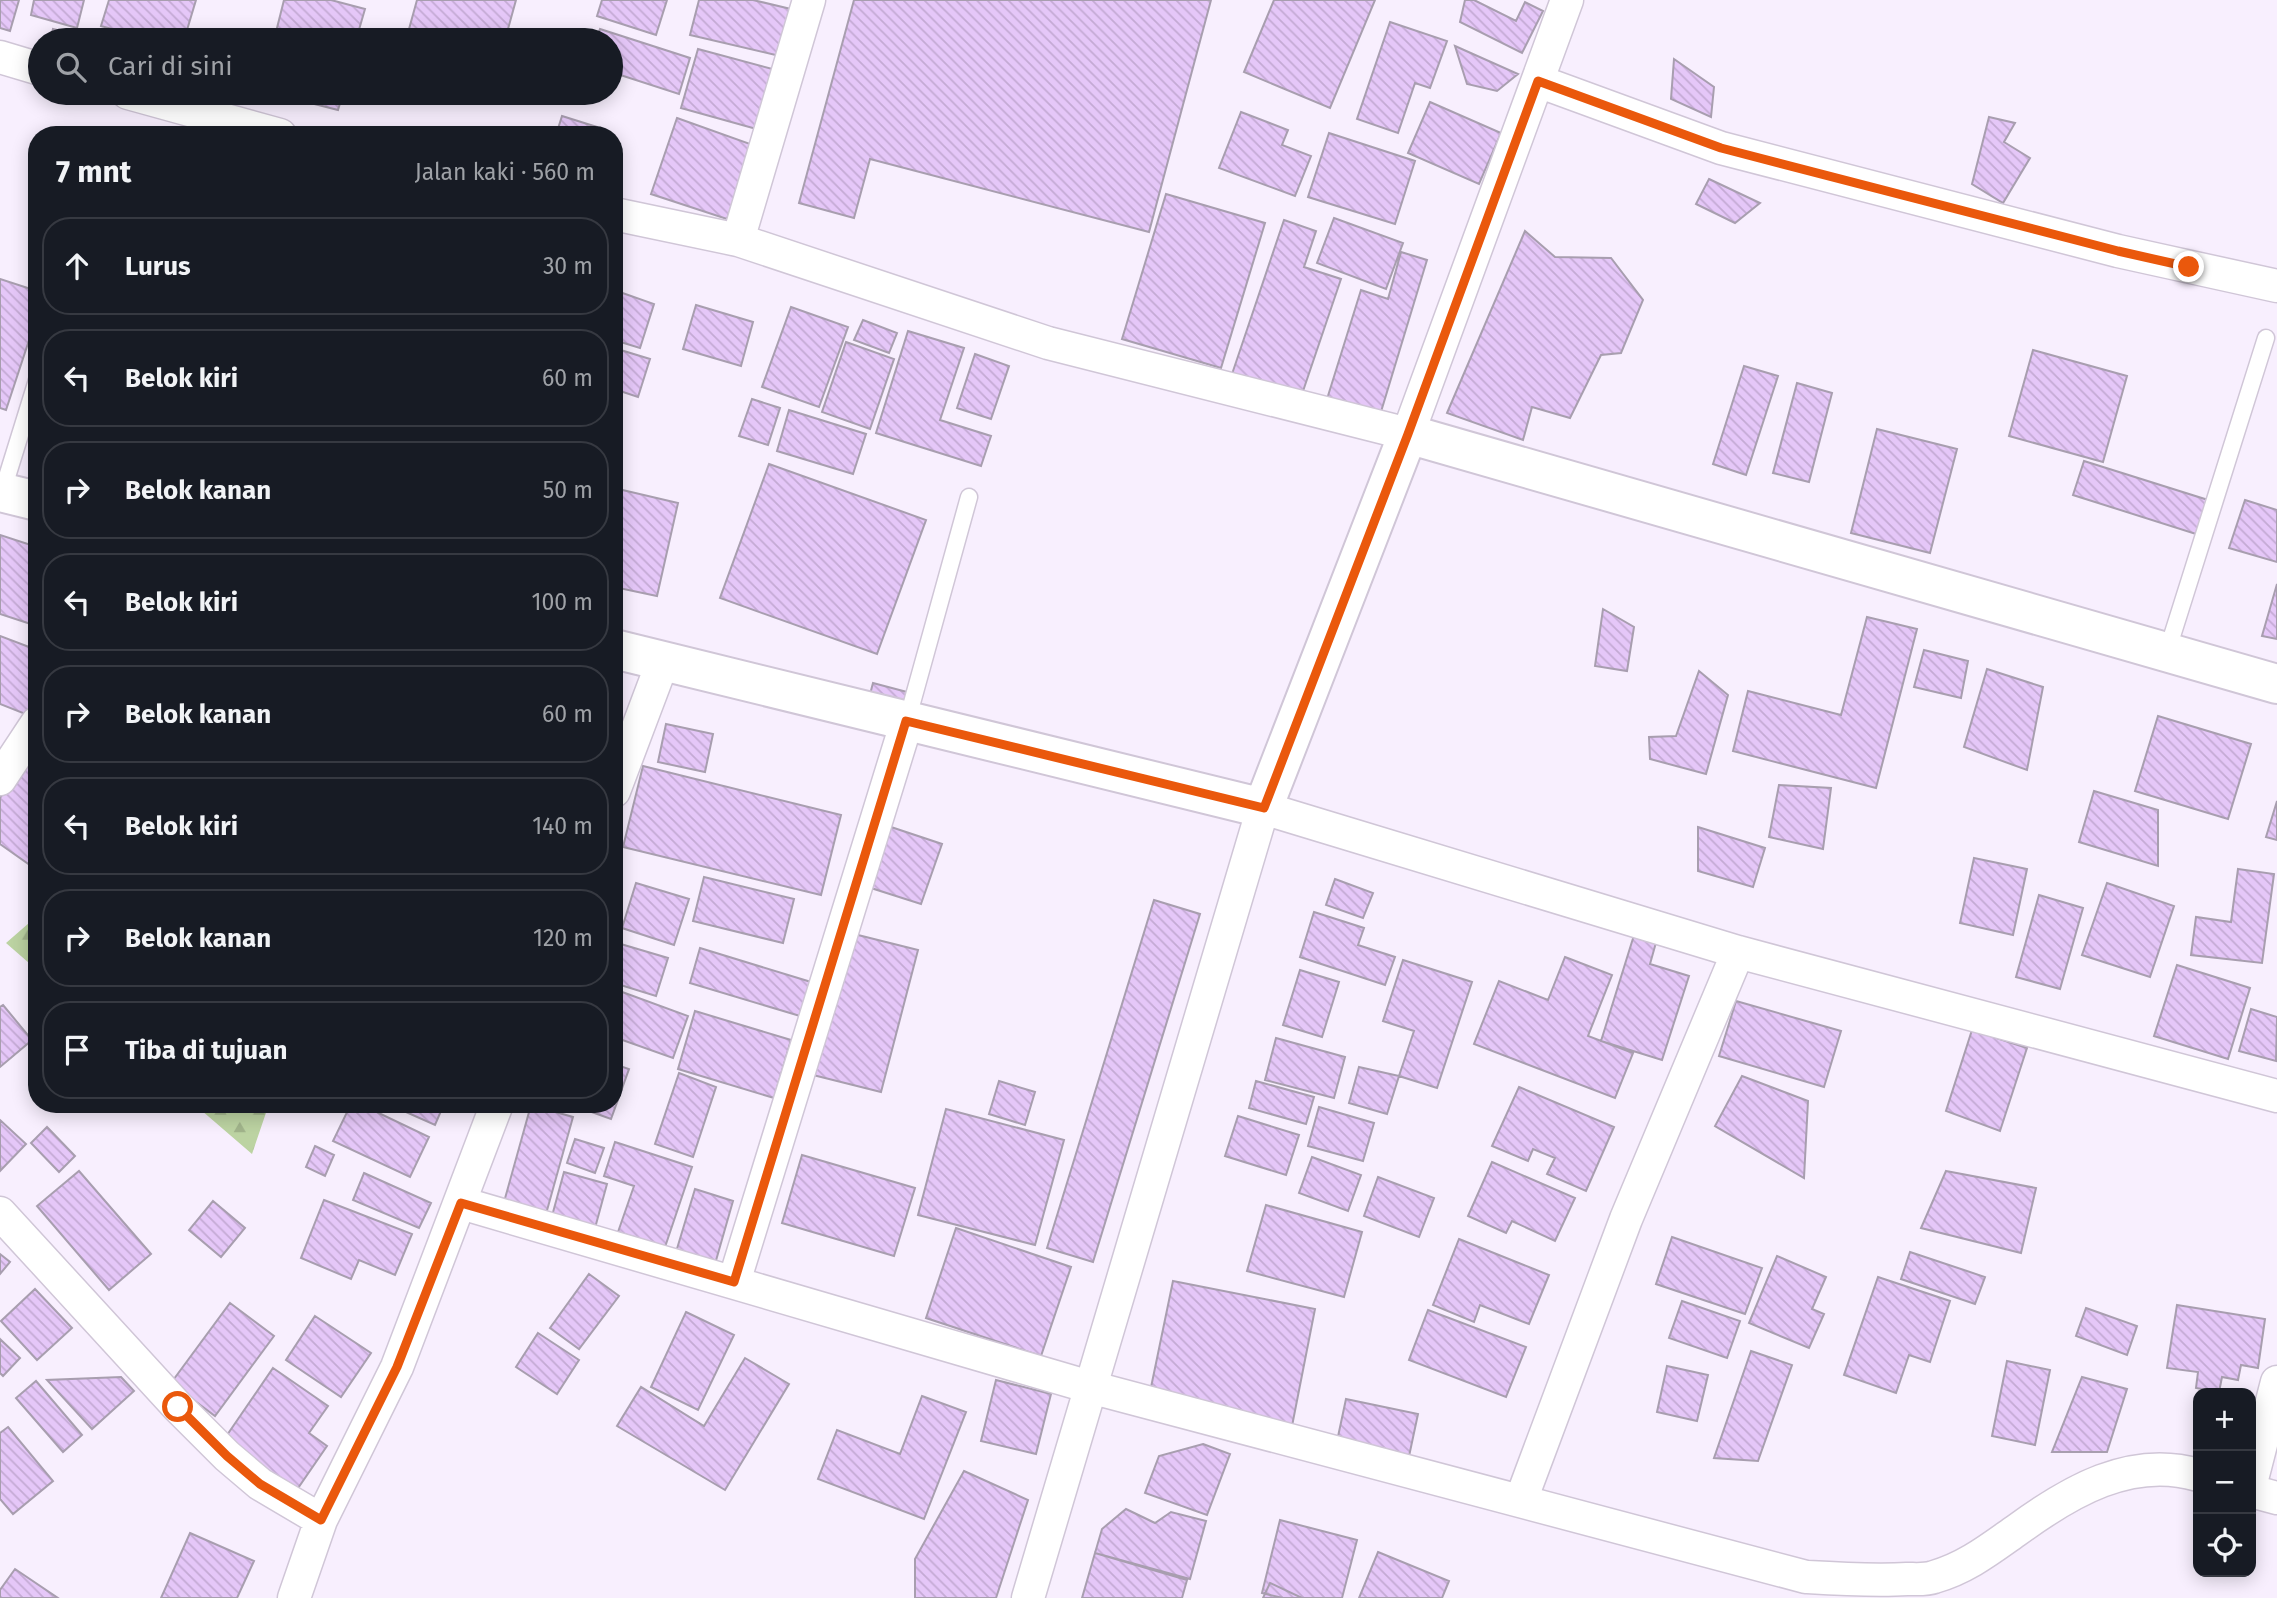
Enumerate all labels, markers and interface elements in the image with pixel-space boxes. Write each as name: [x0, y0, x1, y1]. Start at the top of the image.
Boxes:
search box: [28, 28, 623, 105]
icon: search: [52, 48, 90, 86]
text: Cari di sini: [108, 51, 233, 82]
text: 7 mnt: [56, 154, 131, 190]
text: Jalan kaki · 560 m: [415, 158, 595, 186]
icon: ahead: [58, 247, 96, 285]
text: Lurus: [125, 251, 191, 282]
route end: [2173, 251, 2204, 282]
text: 30 m: [543, 252, 593, 280]
icon: left: [58, 359, 96, 397]
text: Belok kiri: [125, 363, 238, 394]
text: 60 m: [542, 364, 593, 392]
icon: right: [58, 471, 96, 509]
text: Belok kanan: [125, 475, 271, 506]
text: 50 m: [543, 476, 593, 504]
icon: left: [58, 583, 96, 621]
text: Belok kiri: [125, 587, 238, 618]
text: 100 m: [532, 588, 593, 616]
icon: right: [58, 695, 96, 733]
text: Belok kanan: [125, 699, 271, 730]
text: 60 m: [542, 700, 593, 728]
icon: left: [58, 807, 96, 845]
text: Belok kiri: [125, 811, 238, 842]
text: 140 m: [532, 812, 593, 840]
icon: right: [58, 919, 96, 957]
text: Belok kanan: [125, 923, 271, 954]
text: 120 m: [533, 924, 593, 952]
icon: arrive: [58, 1031, 96, 1069]
text: Tiba di tujuan: [125, 1035, 287, 1066]
map controls: [2193, 1388, 2256, 1577]
button: +: [2193, 1388, 2256, 1451]
route start: [162, 1391, 193, 1422]
button: −: [2193, 1451, 2256, 1514]
button: locate: [2193, 1514, 2256, 1577]

